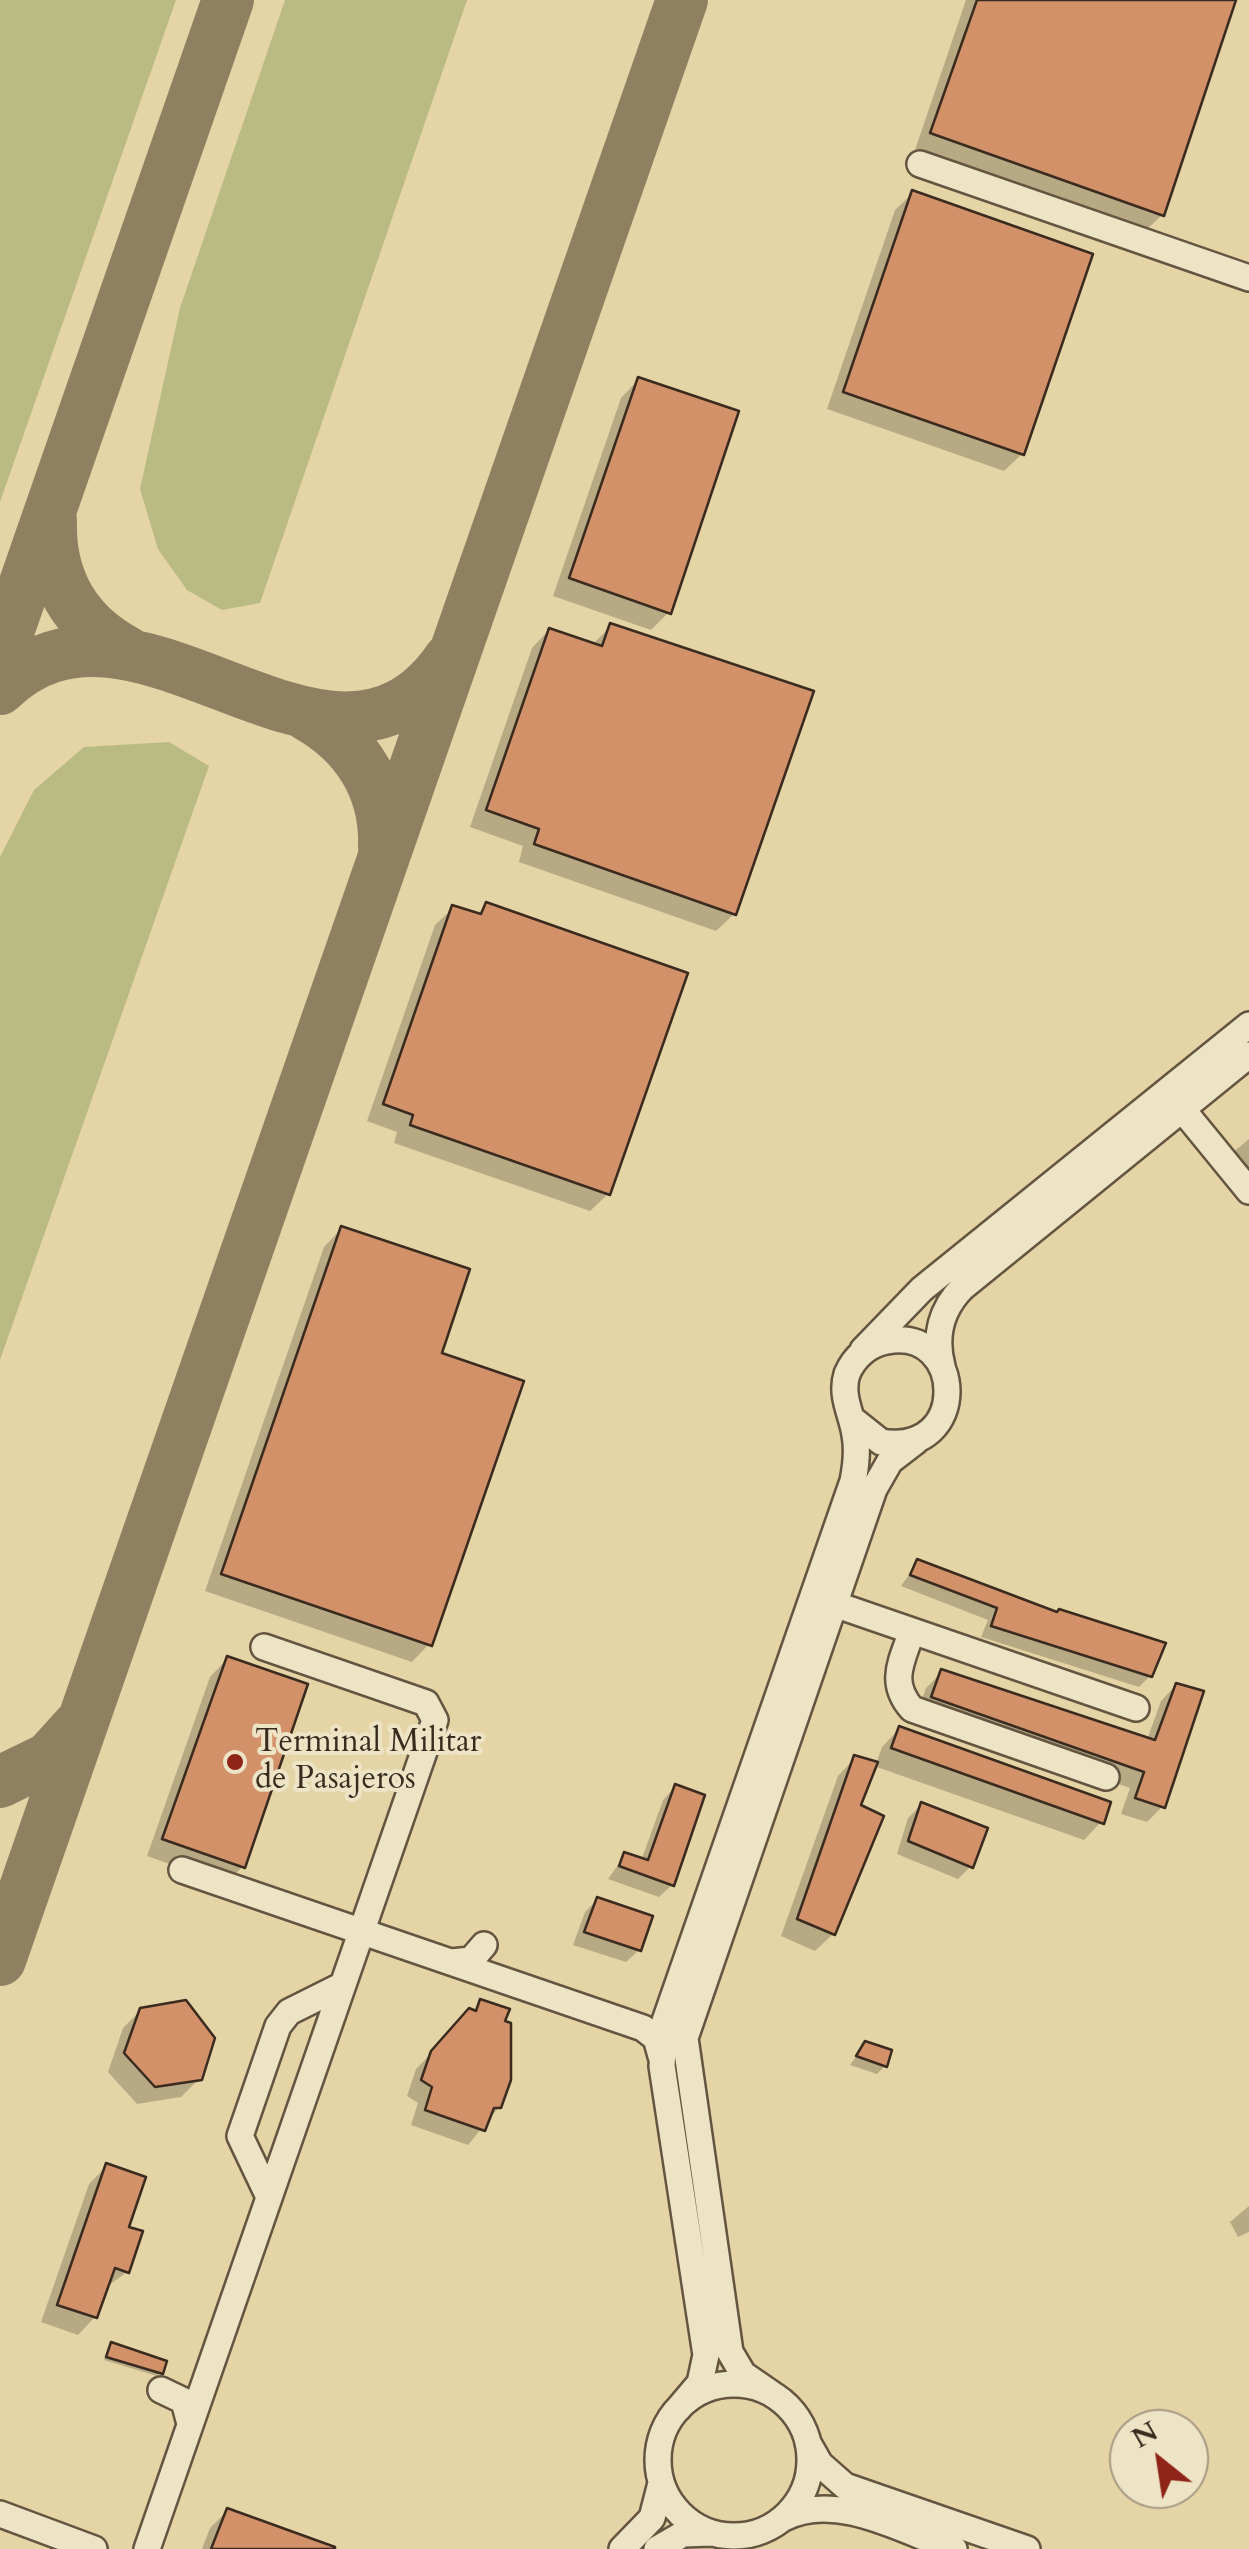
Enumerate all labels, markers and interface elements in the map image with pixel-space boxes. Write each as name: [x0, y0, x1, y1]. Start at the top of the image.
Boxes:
place label: Terminal Militar de Pasajeros: [255, 1725, 481, 1800]
marker: Terminal Militar de Pasajeros: [224, 1751, 246, 1773]
north arrow: [1109, 2409, 1209, 2509]
text: N: [1125, 2412, 1165, 2457]

